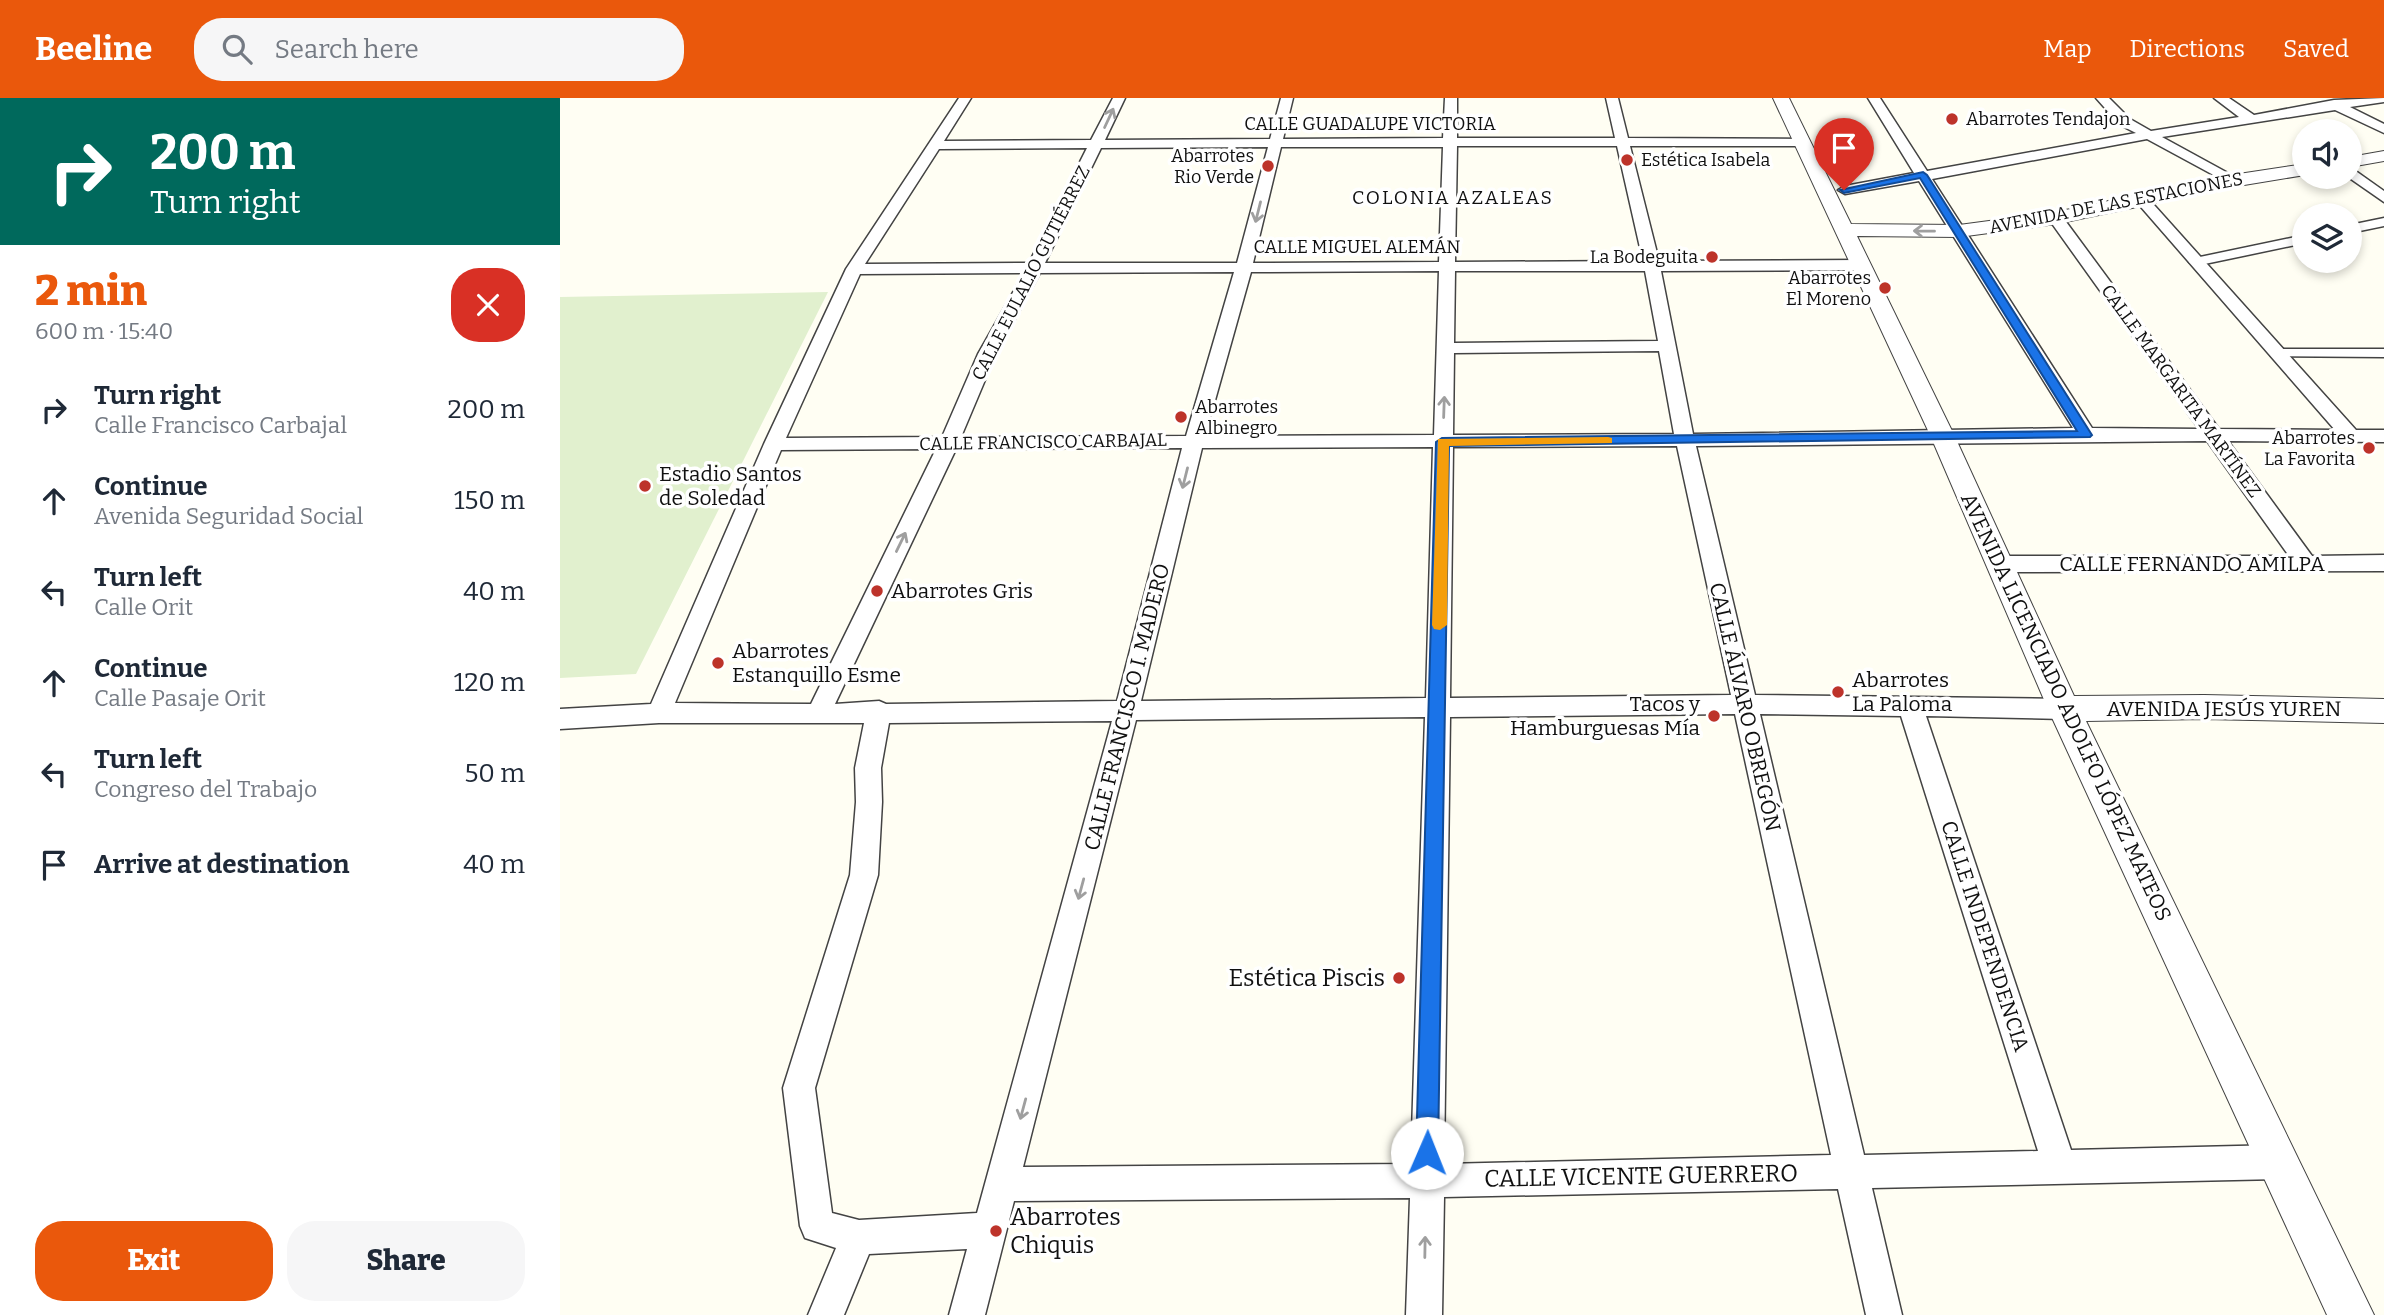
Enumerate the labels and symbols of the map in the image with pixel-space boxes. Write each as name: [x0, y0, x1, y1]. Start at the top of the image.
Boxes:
one-way arrow: [1104, 108, 1117, 129]
place label: Abarrotes Tendajon: [1966, 108, 2131, 130]
marker: Abarrotes Tendajon: [1944, 111, 1960, 127]
street label: CALLE GUADALUPE VICTORIA: [1244, 113, 1496, 135]
pin: [1814, 118, 1874, 190]
place label: Abarrotes Rio Verde: [1171, 145, 1254, 188]
place label: Estética Isabela: [1641, 149, 1771, 171]
marker: Estética Isabela: [1619, 152, 1635, 168]
marker: Abarrotes Rio Verde: [1260, 158, 1276, 174]
street label: CALLE EULALIO GUTIÉRREZ: [966, 162, 1095, 384]
street label: AVENIDA DE LAS ESTACIONES: [1987, 168, 2245, 238]
district label: COLONIA AZALEAS: [1352, 186, 1554, 209]
one-way arrow: [1251, 200, 1264, 223]
one-way arrow: [1912, 224, 1935, 238]
street label: CALLE MIGUEL ALEMÁN: [1254, 236, 1460, 258]
place label: La Bodeguita: [1590, 246, 1698, 268]
marker: La Bodeguita: [1704, 249, 1720, 265]
place label: Abarrotes El Moreno: [1786, 267, 1871, 310]
marker: Abarrotes El Moreno: [1877, 280, 1893, 296]
street label: CALLE MARGARITA MARTÍNEZ: [2096, 280, 2266, 502]
place label: Abarrotes Albinegro: [1195, 396, 1278, 439]
one-way arrow: [1437, 396, 1450, 419]
marker: Abarrotes Albinegro: [1173, 409, 1189, 425]
place label: Abarrotes La Favorita: [2264, 427, 2355, 470]
street label: CALLE FRANCISCO CARBAJAL: [919, 429, 1167, 455]
marker: Abarrotes La Favorita: [2361, 440, 2377, 456]
place label: Estadio Santos de Soledad: [659, 461, 802, 511]
one-way arrow: [1178, 466, 1191, 489]
marker: Estadio Santos de Soledad: [637, 478, 653, 494]
street label: AVENIDA LICENCIADO ADOLFO LÓPEZ MATEOS: [1955, 489, 2177, 925]
one-way arrow: [895, 532, 909, 553]
street label: CALLE FERNANDO AMILPA: [2059, 551, 2325, 577]
street label: CALLE FRANCISCO I. MADERO: [1079, 561, 1175, 853]
place label: Abarrotes Gris: [891, 578, 1033, 604]
street label: CALLE ÁLVARO OBREGÓN: [1704, 580, 1786, 834]
marker: Abarrotes Gris: [869, 583, 885, 599]
place label: Abarrotes Estanquillo Esme: [732, 638, 901, 688]
marker: Abarrotes Estanquillo Esme: [710, 655, 726, 671]
place label: Abarrotes La Paloma: [1852, 667, 1953, 717]
marker: Abarrotes La Paloma: [1830, 684, 1846, 700]
place label: Tacos y Hamburguesas Mía: [1510, 691, 1701, 741]
street label: AVENIDA JESÚS YUREN: [2107, 696, 2341, 722]
marker: Tacos y Hamburguesas Mía: [1706, 708, 1722, 724]
street label: CALLE INDEPENDENCIA: [1935, 817, 2035, 1055]
one-way arrow: [1074, 877, 1087, 900]
place label: Estética Piscis: [1229, 964, 1385, 992]
marker: Estética Piscis: [1391, 970, 1407, 986]
one-way arrow: [1016, 1097, 1029, 1120]
position arrow: [1390, 1116, 1464, 1190]
street label: CALLE VICENTE GUERRERO: [1484, 1159, 1798, 1193]
place label: Abarrotes Chiquis: [1010, 1203, 1121, 1259]
marker: Abarrotes Chiquis: [988, 1223, 1004, 1239]
one-way arrow: [1418, 1236, 1432, 1259]

